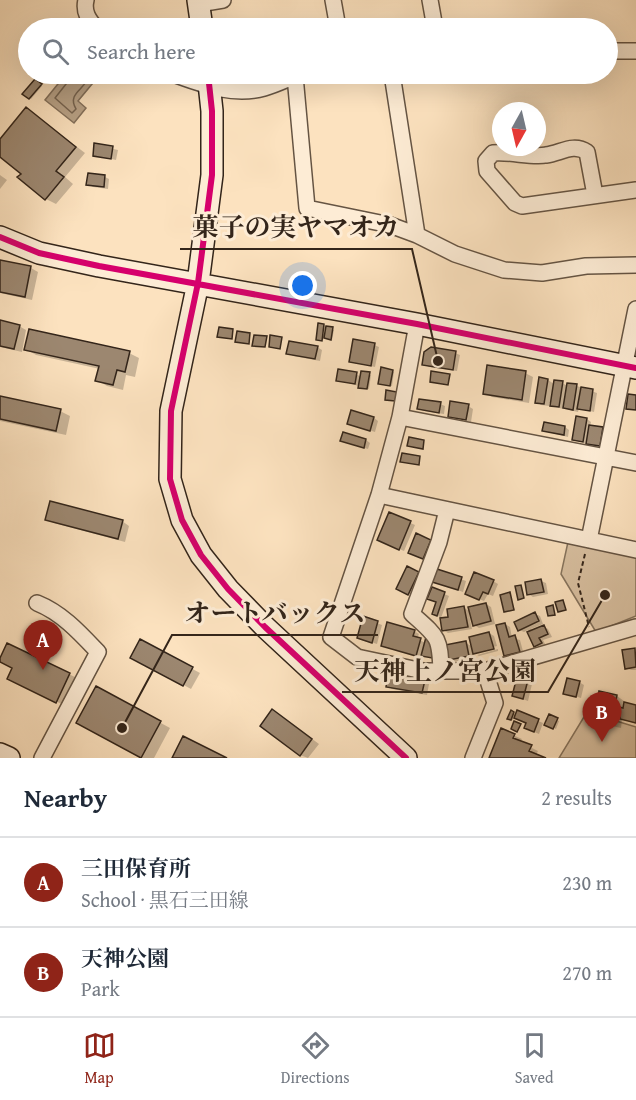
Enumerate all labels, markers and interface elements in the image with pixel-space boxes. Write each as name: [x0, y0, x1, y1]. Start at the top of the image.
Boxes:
search box: [18, 18, 618, 84]
icon: search: [39, 35, 72, 68]
text: Search here: [87, 35, 196, 67]
north arrow: [492, 102, 546, 156]
callout: 菓子の実ヤマオカ: [180, 205, 412, 249]
text: 菓子の実ヤマオカ: [192, 207, 400, 246]
your location: [288, 271, 317, 300]
callout: オートバックス: [172, 591, 378, 635]
text: オートバックス: [184, 593, 366, 632]
pin: A: [24, 620, 63, 670]
callout: 天神上ノ宮公園: [342, 648, 548, 692]
text: 天神上ノ宮公園: [354, 651, 536, 690]
pin: B: [582, 692, 622, 742]
text: Nearby: [24, 778, 107, 817]
text: 2 results: [541, 783, 612, 812]
text: 三田保育所: [81, 852, 191, 884]
text: A: [37, 868, 50, 897]
text: 230 m: [562, 868, 612, 897]
text: School · 黒石三田線: [81, 885, 249, 914]
text: 天神公園: [81, 942, 169, 974]
text: B: [37, 958, 50, 987]
text: 270 m: [562, 958, 612, 987]
text: Park: [81, 974, 120, 1003]
tab: Map: [83, 1029, 116, 1089]
tab: Directions: [281, 1029, 350, 1089]
tab: Saved: [515, 1029, 553, 1089]

